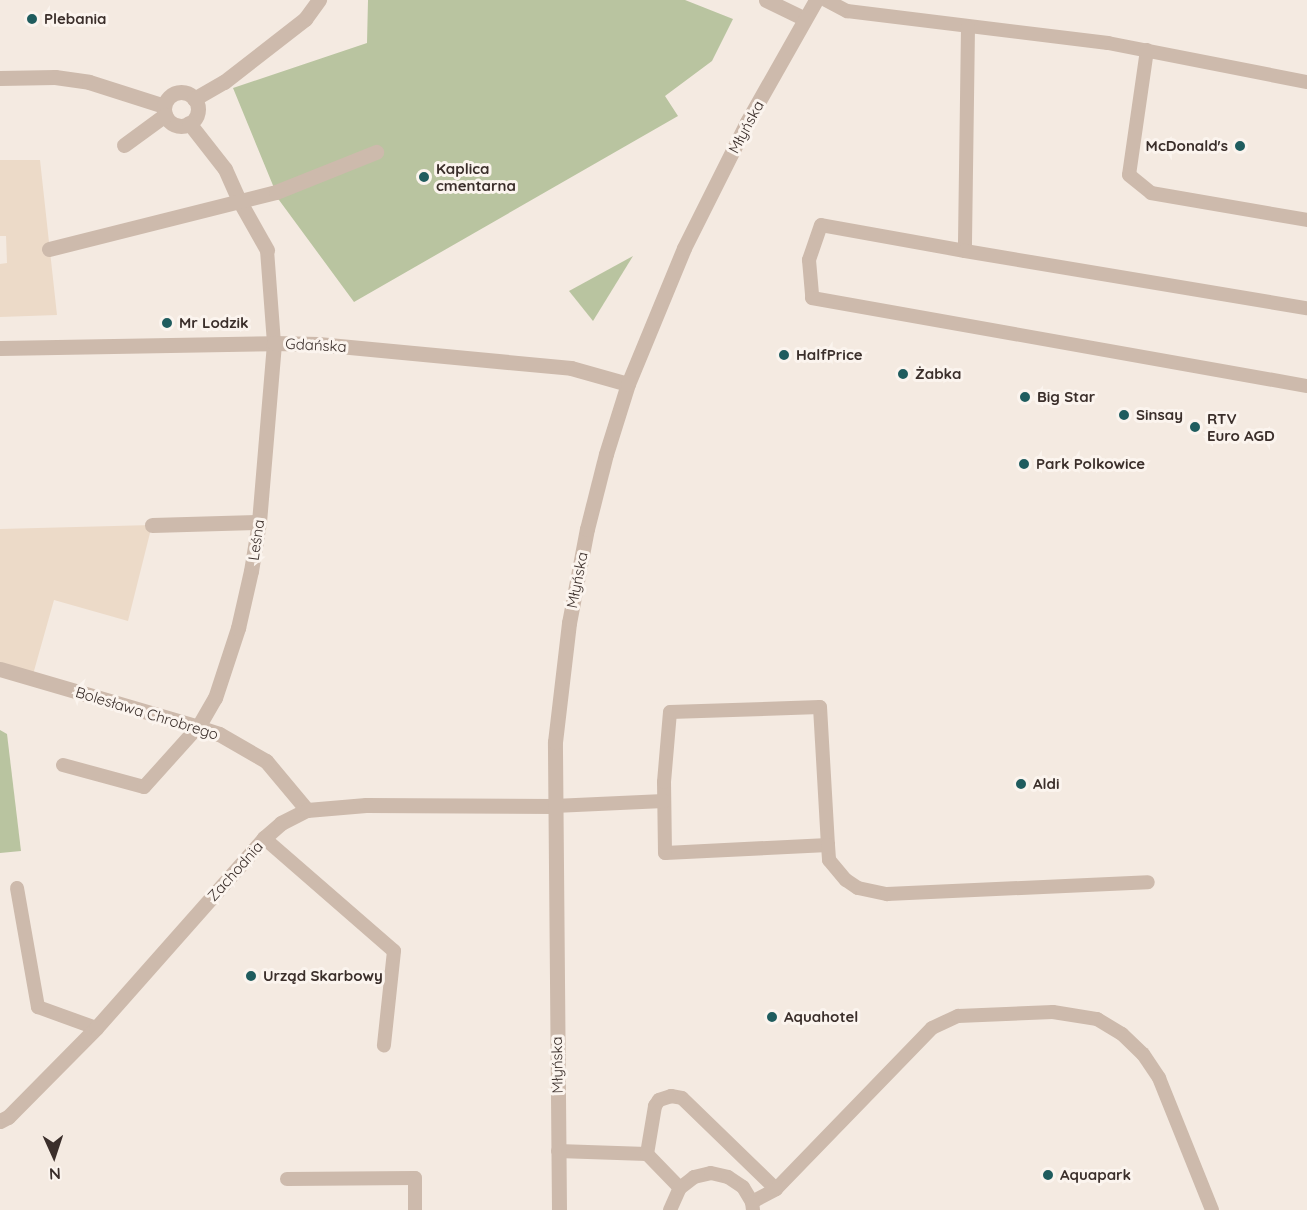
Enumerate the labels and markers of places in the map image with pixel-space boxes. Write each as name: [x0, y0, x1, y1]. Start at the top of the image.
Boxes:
place label: Plebania: [44, 10, 107, 28]
marker: Plebania: [25, 12, 39, 26]
place label: McDonald's: [1146, 137, 1228, 155]
marker: McDonald's: [1233, 139, 1247, 153]
place label: Kaplica cmentarna: [436, 159, 516, 194]
marker: Kaplica cmentarna: [417, 170, 431, 184]
place label: Mr Lodzik: [179, 314, 249, 332]
marker: Mr Lodzik: [160, 316, 174, 330]
place label: HalfPrice: [796, 346, 863, 364]
marker: HalfPrice: [777, 348, 791, 362]
place label: Żabka: [915, 365, 961, 383]
marker: Żabka: [896, 367, 910, 381]
place label: Big Star: [1037, 388, 1095, 406]
marker: Big Star: [1018, 390, 1032, 404]
place label: Sinsay: [1136, 406, 1183, 424]
marker: Sinsay: [1117, 408, 1131, 422]
place label: RTV Euro AGD: [1207, 409, 1275, 444]
marker: RTV Euro AGD: [1188, 420, 1202, 434]
place label: Park Polkowice: [1036, 455, 1145, 473]
marker: Park Polkowice: [1017, 457, 1031, 471]
place label: Aldi: [1033, 775, 1059, 793]
marker: Aldi: [1014, 777, 1028, 791]
place label: Urząd Skarbowy: [263, 967, 383, 985]
marker: Urząd Skarbowy: [244, 969, 258, 983]
place label: Aquahotel: [784, 1008, 858, 1026]
marker: Aquahotel: [765, 1010, 779, 1024]
place label: Aquapark: [1060, 1166, 1131, 1184]
marker: Aquapark: [1041, 1168, 1055, 1182]

